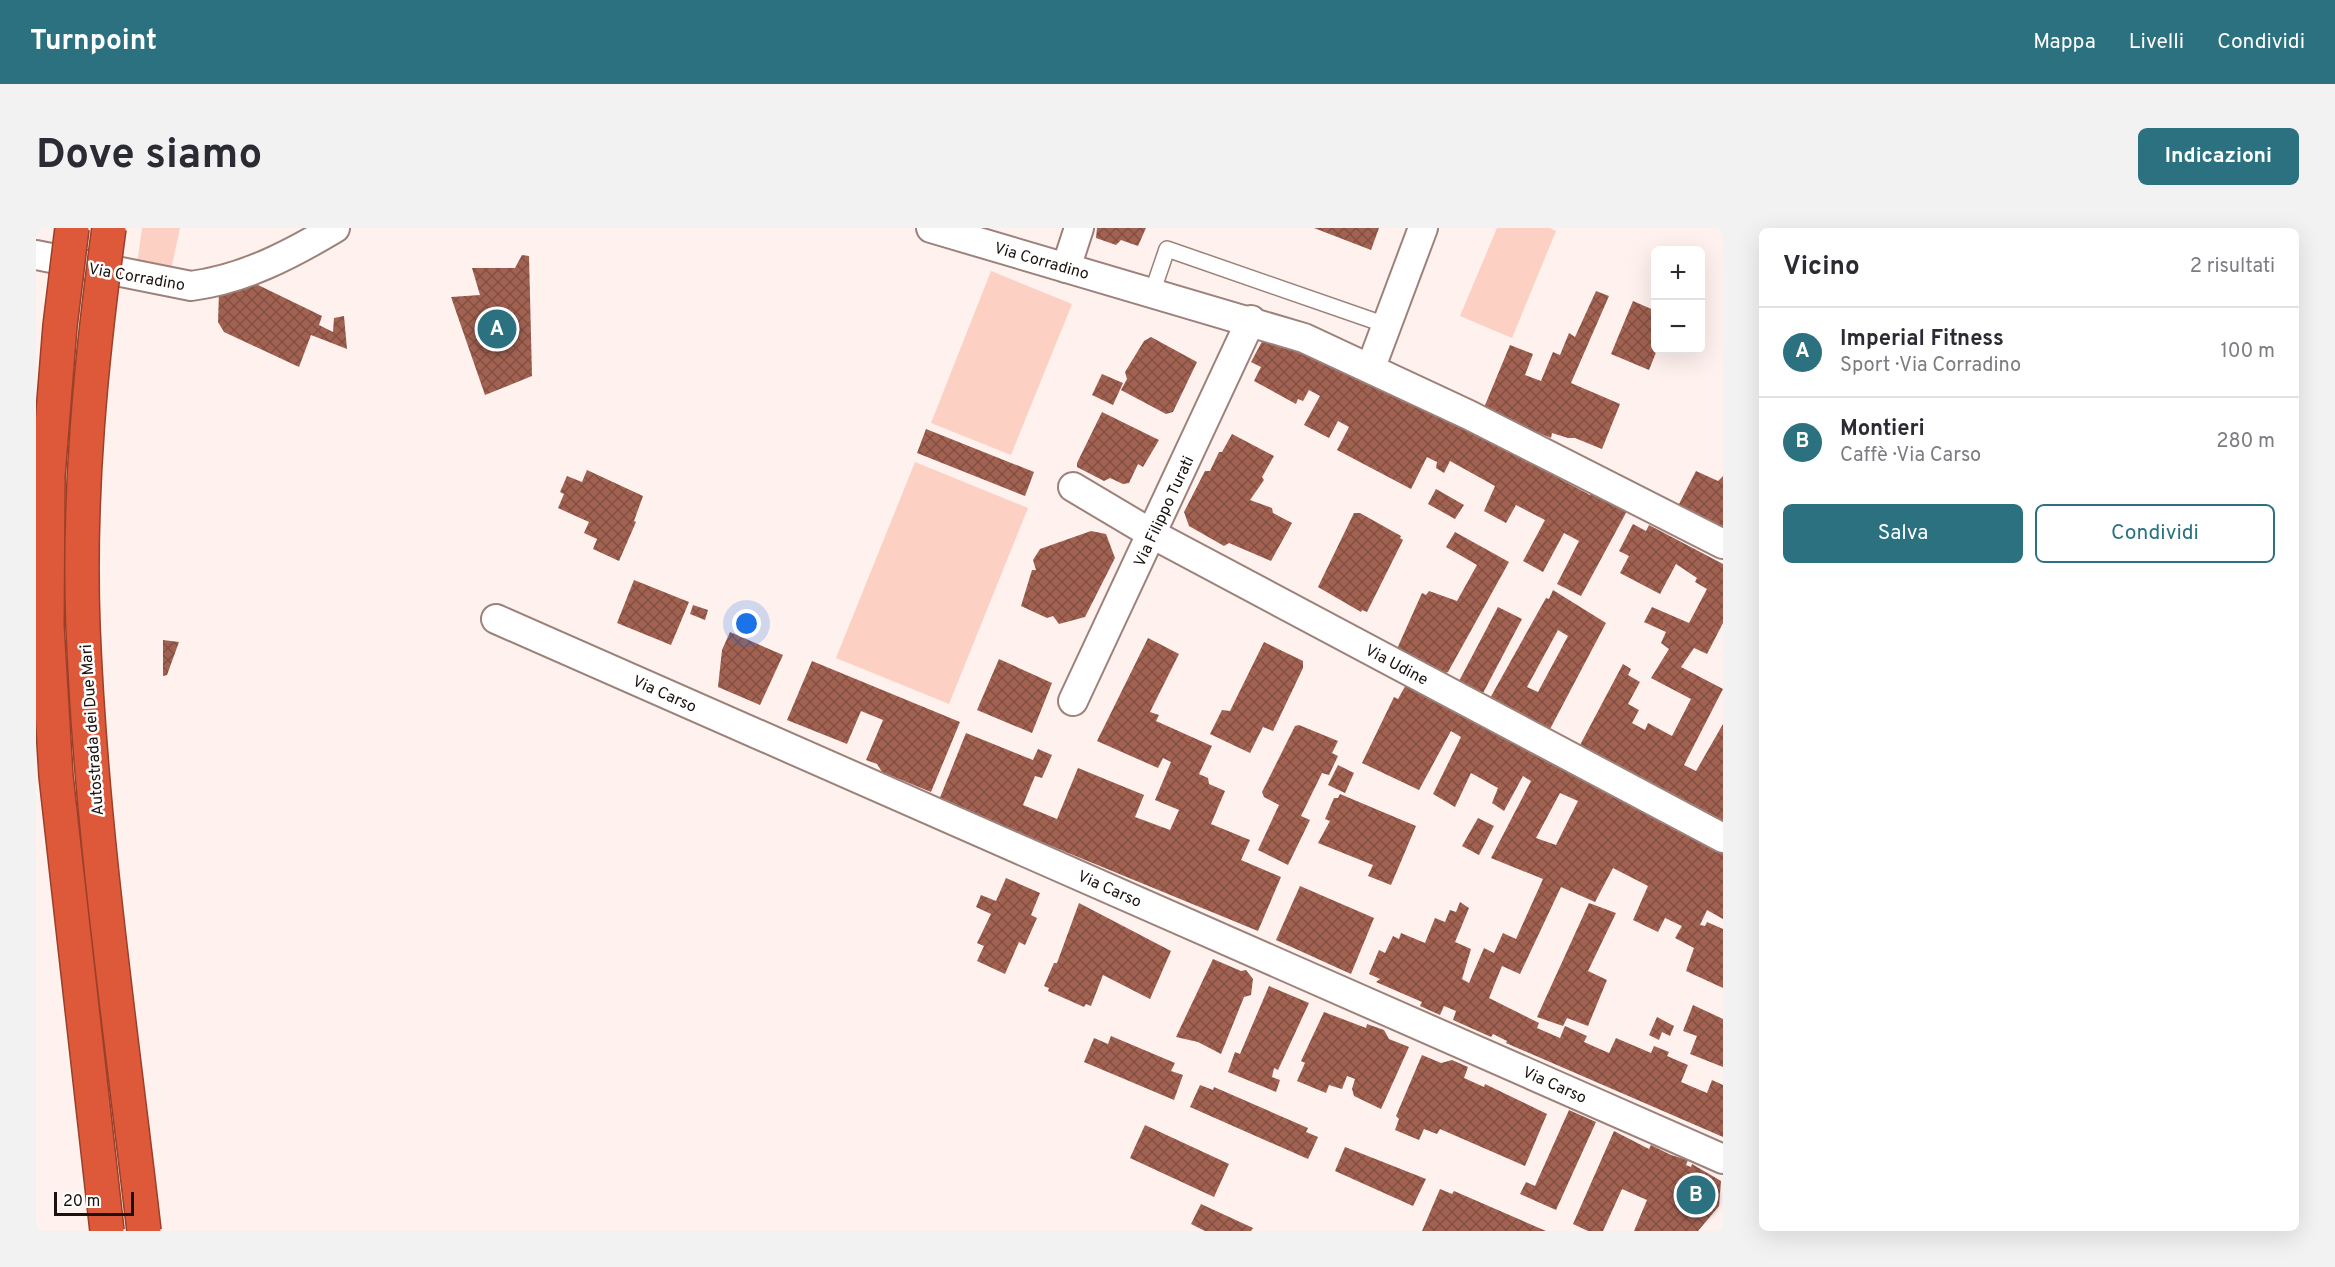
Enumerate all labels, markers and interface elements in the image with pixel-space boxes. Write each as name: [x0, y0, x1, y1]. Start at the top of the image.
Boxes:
text: Turnpoint: [30, 24, 157, 60]
text: Mappa: [2033, 29, 2096, 56]
text: Livelli: [2129, 29, 2184, 56]
text: Condividi: [2217, 29, 2305, 56]
button: Indicazioni: [2138, 128, 2299, 185]
text: Dove siamo: [36, 130, 262, 183]
street label: Via Corradino: [992, 239, 1091, 285]
map controls: [1651, 246, 1705, 354]
button: +: [1651, 246, 1705, 300]
text: Vicino: [1783, 251, 1860, 284]
text: 2 risultati: [2190, 254, 2275, 280]
street label: Via Corradino: [87, 260, 187, 296]
button: −: [1651, 300, 1705, 354]
pin: A: [478, 306, 516, 352]
text: Imperial Fitness: [1840, 326, 2004, 353]
text: A: [1795, 339, 1810, 365]
text: 100 m: [2220, 339, 2275, 365]
text: Sport · Via Corradino: [1840, 353, 2021, 379]
text: Montieri: [1840, 416, 1925, 443]
text: B: [1796, 429, 1809, 455]
text: 280 m: [2216, 429, 2275, 455]
text: Caffè · Via Carso: [1840, 443, 1981, 469]
street label: Via Filippo Turati: [1130, 453, 1199, 570]
button: Salva: [1783, 504, 2023, 563]
button: Condividi: [2035, 504, 2275, 563]
your location: [732, 609, 761, 638]
street label: Via Udine: [1361, 641, 1431, 691]
street label: Autostrada dei Due Mari: [77, 643, 109, 816]
street label: Via Carso: [629, 672, 699, 718]
street label: Via Carso: [1074, 867, 1144, 913]
street label: Via Carso: [1519, 1063, 1589, 1109]
pin: B: [1676, 1172, 1716, 1218]
scale bar: [54, 1189, 134, 1216]
text: 20 m: [63, 1192, 100, 1212]

